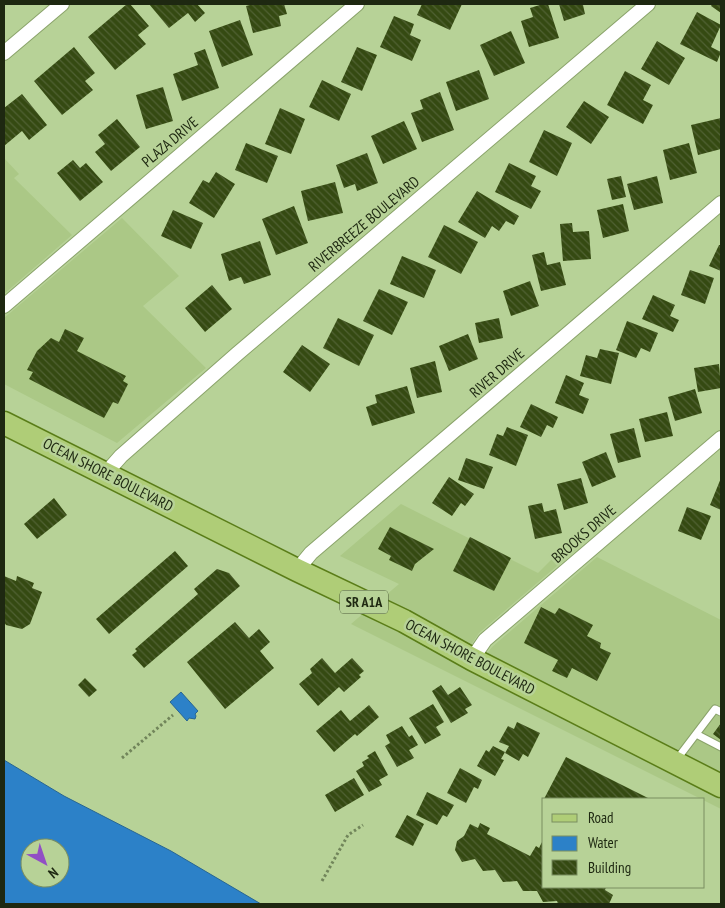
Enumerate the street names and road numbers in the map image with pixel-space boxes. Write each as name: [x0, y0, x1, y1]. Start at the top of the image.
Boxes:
street label: PLAZA DRIVE: [137, 112, 202, 171]
street label: RIVERBREEZE BOULEVARD: [304, 172, 423, 276]
street label: RIVER DRIVE: [465, 344, 528, 402]
street label: OCEAN SHORE BOULEVARD: [40, 433, 177, 516]
street label: BROOKS DRIVE: [548, 500, 620, 567]
road number: SR A1A: [340, 590, 388, 614]
street label: OCEAN SHORE BOULEVARD: [402, 614, 538, 699]

